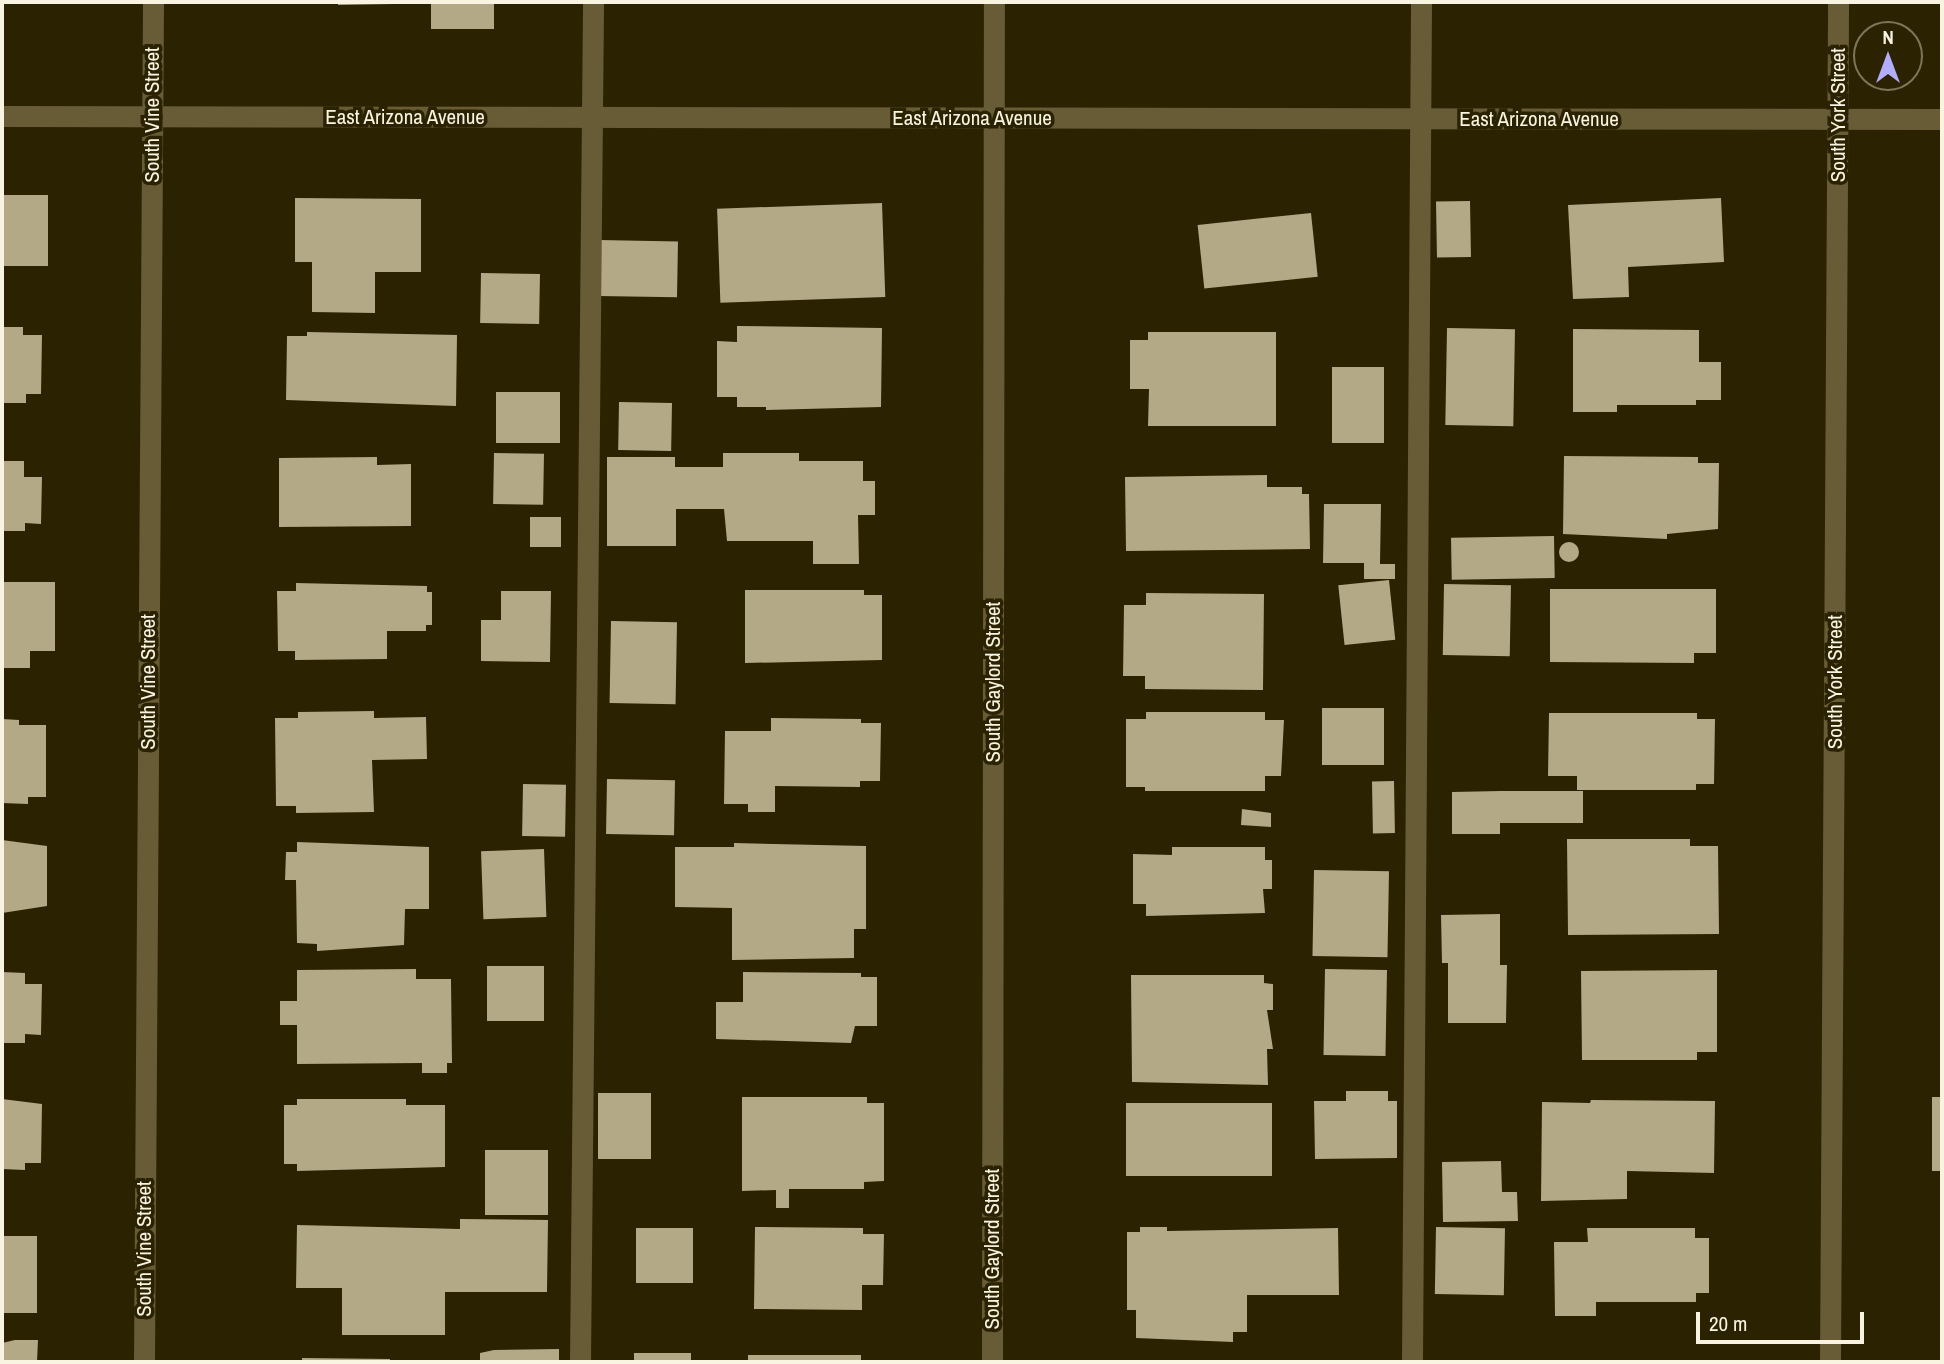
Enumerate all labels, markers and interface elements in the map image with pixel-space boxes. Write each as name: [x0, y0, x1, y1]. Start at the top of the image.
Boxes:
north arrow: [1853, 21, 1923, 91]
text: N: [1882, 24, 1894, 50]
street label: South Vine Street: [139, 47, 165, 183]
street label: South York Street: [1825, 48, 1851, 182]
street label: East Arizona Avenue: [324, 104, 486, 130]
street label: East Arizona Avenue: [891, 105, 1053, 131]
street label: East Arizona Avenue: [1458, 106, 1620, 132]
street label: South Gaylord Street: [980, 602, 1006, 762]
street label: South Vine Street: [135, 614, 161, 750]
street label: South York Street: [1822, 615, 1848, 749]
street label: South Gaylord Street: [979, 1169, 1005, 1329]
street label: South Vine Street: [131, 1181, 157, 1317]
scale bar: [1699, 1298, 1867, 1342]
text: 20 m: [1709, 1309, 1747, 1338]

